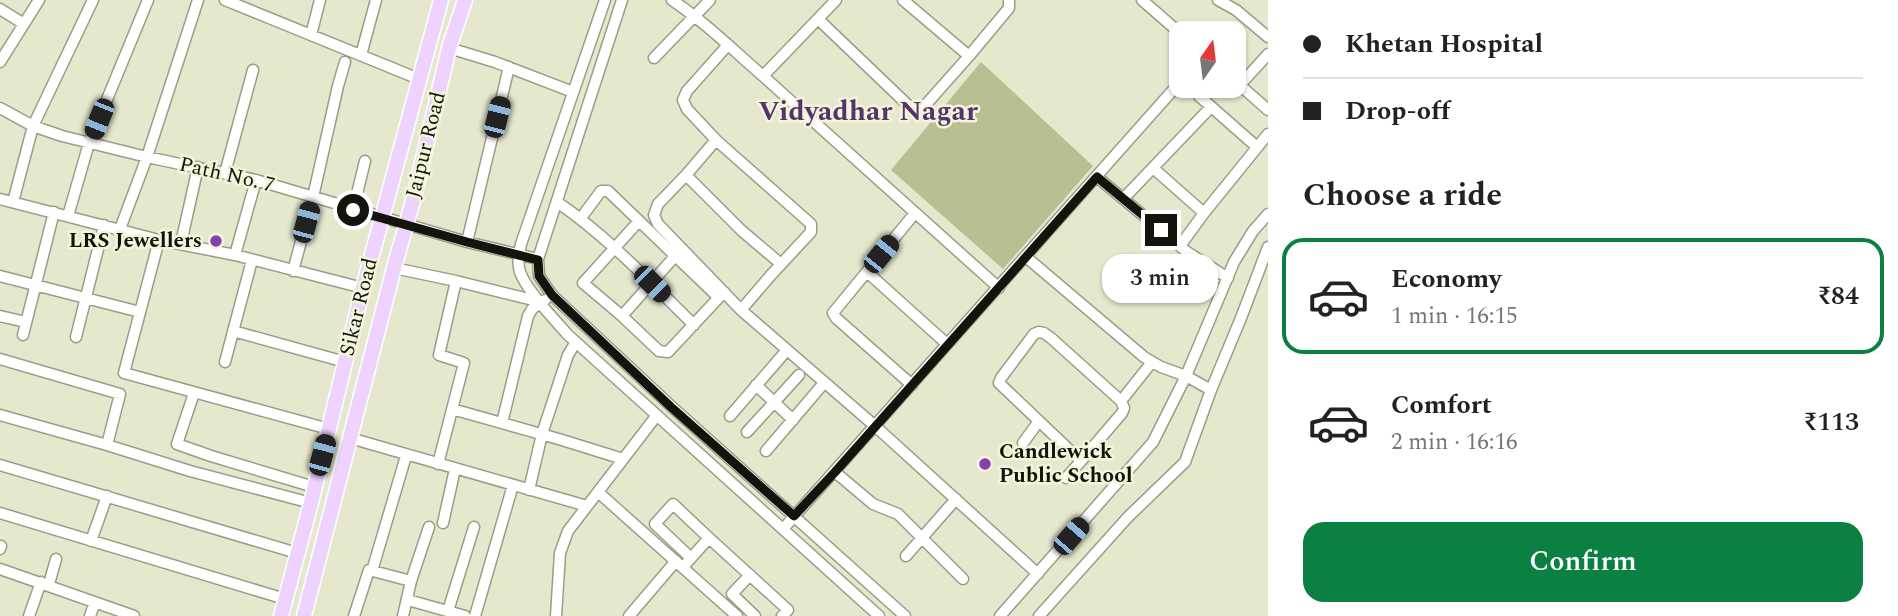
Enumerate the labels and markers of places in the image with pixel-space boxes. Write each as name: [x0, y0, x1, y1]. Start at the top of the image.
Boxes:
place label: LRS Jewellers: [69, 225, 202, 257]
marker: LRS Jewellers: [208, 233, 224, 249]
place label: Candlewick Public School: [999, 436, 1133, 492]
marker: Candlewick Public School: [977, 456, 993, 472]

